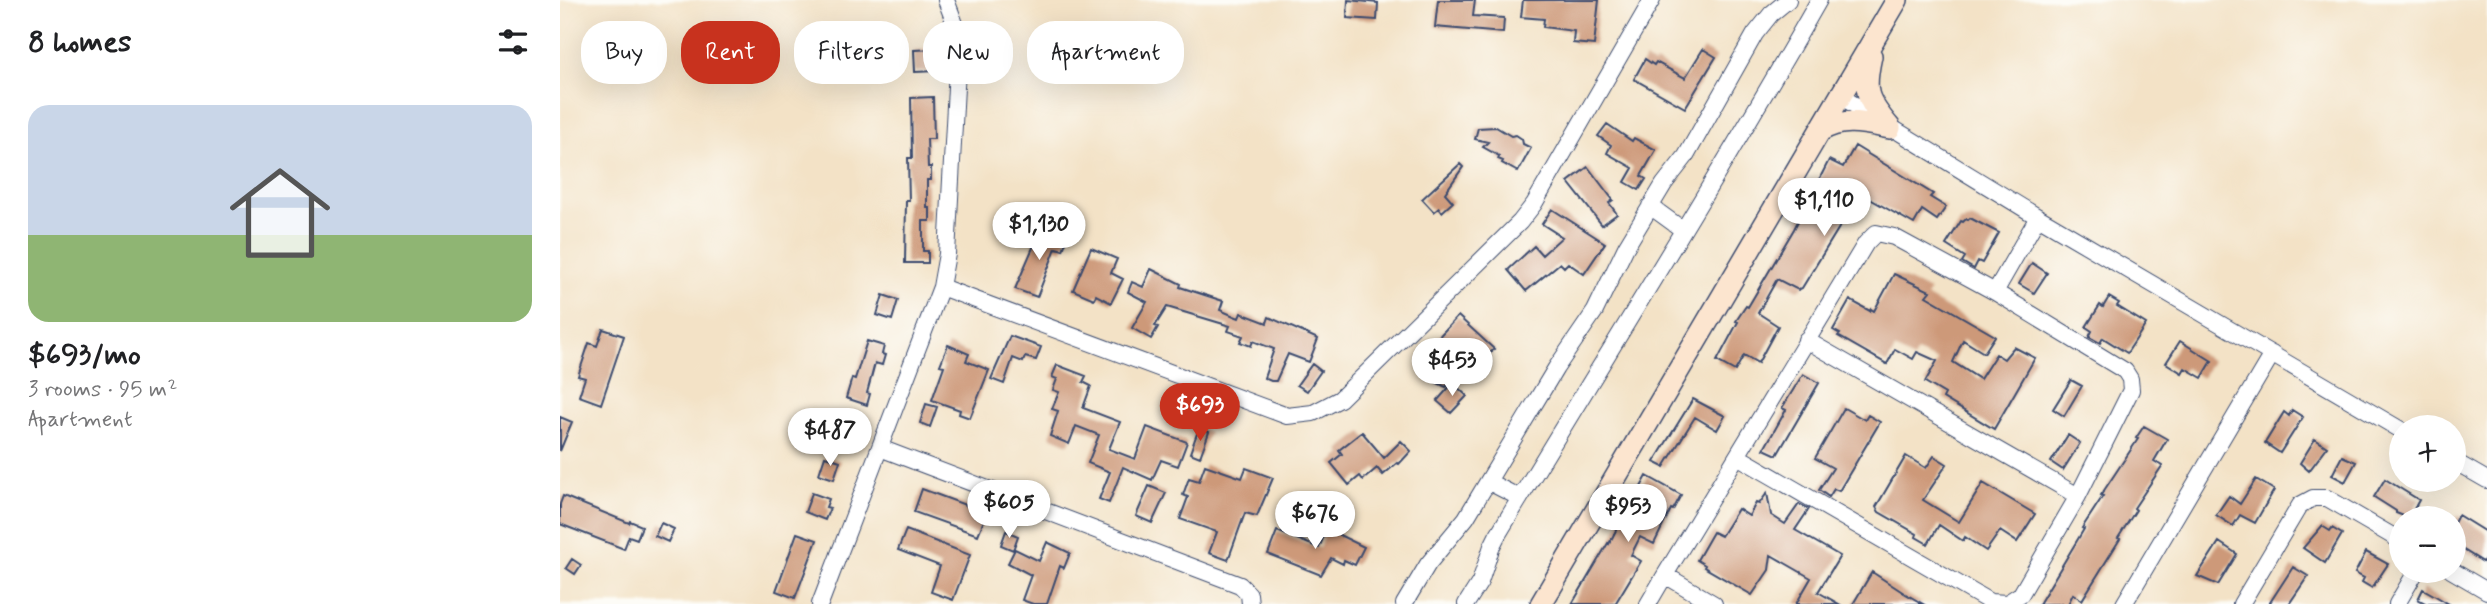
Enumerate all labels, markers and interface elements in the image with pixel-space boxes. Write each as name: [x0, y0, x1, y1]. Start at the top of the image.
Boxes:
chip: Buy: [581, 21, 667, 84]
chip: Rent: [681, 21, 780, 84]
chip: Filters: [794, 21, 909, 84]
chip: New: [923, 21, 1013, 84]
chip: Apartment: [1027, 21, 1184, 84]
text: 8 homes: [28, 23, 131, 62]
icon: filters: [494, 23, 532, 61]
icon: home: [217, 150, 343, 276]
pin: $1,110: [1767, 178, 1881, 238]
text: $1,110: [1794, 186, 1854, 216]
pin: $1,130: [982, 202, 1096, 262]
text: $1,130: [1009, 210, 1069, 240]
text: $693/mo: [28, 336, 141, 375]
pin: $453: [1411, 338, 1493, 398]
text: $453: [1428, 346, 1476, 376]
text: 3 rooms · 95 m²: [28, 375, 177, 405]
pin: $693: [1159, 384, 1241, 443]
text: $693: [1176, 391, 1224, 421]
text: Apartment: [28, 405, 133, 435]
pin: $487: [789, 408, 871, 468]
map controls: [2389, 415, 2466, 583]
button: +: [2389, 415, 2466, 492]
text: $487: [804, 416, 856, 446]
pin: $605: [968, 480, 1050, 540]
pin: $953: [1587, 484, 1669, 544]
text: $605: [983, 488, 1035, 518]
pin: $676: [1274, 491, 1356, 551]
text: $953: [1605, 492, 1651, 522]
text: $676: [1291, 499, 1339, 529]
button: −: [2389, 506, 2466, 583]

